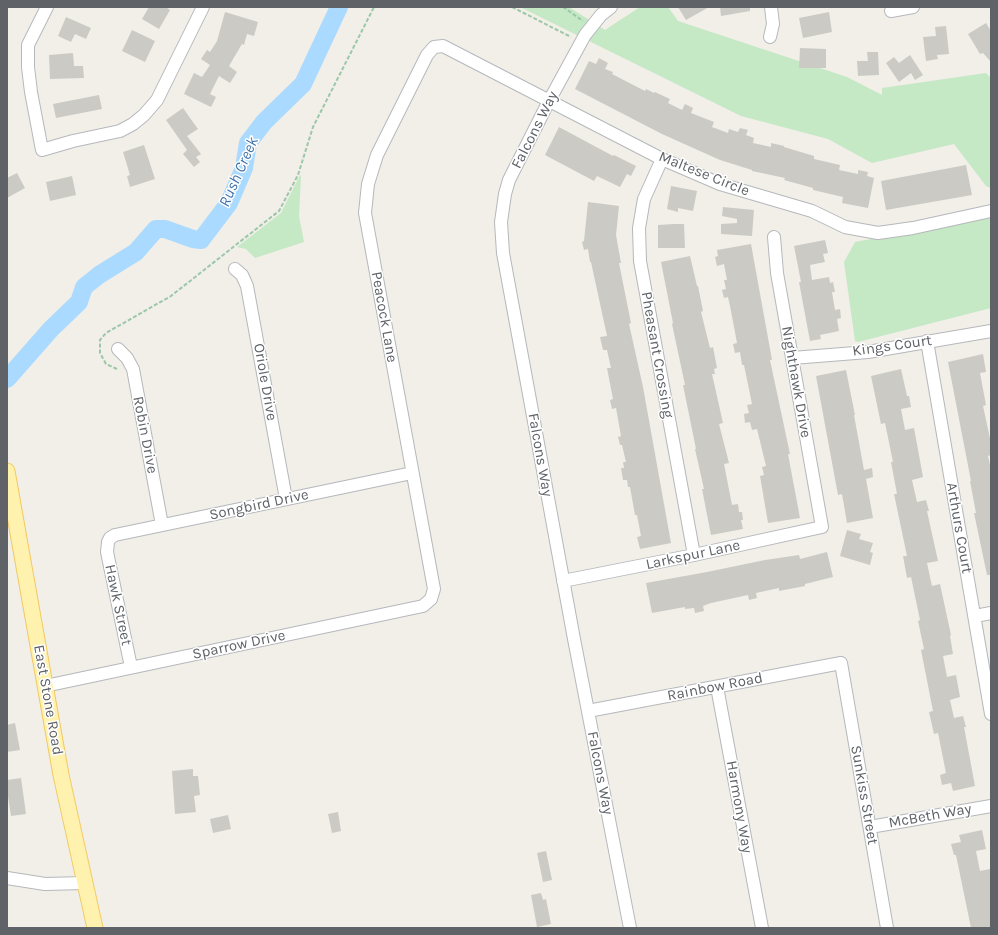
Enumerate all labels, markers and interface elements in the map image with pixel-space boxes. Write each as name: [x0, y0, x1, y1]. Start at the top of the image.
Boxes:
street label: Falcons Way: [508, 88, 562, 172]
water label: Rush Creek: [215, 134, 263, 210]
street label: Maltese Circle: [656, 148, 752, 200]
street label: Peacock Lane: [367, 270, 401, 364]
street label: Pheasant Crossing: [637, 290, 677, 420]
street label: Nighthawk Drive: [777, 325, 815, 439]
street label: Kings Court: [851, 332, 933, 360]
street label: Oriole Drive: [249, 342, 281, 422]
street label: Robin Drive: [129, 395, 161, 475]
street label: Falcons Way: [524, 412, 556, 498]
street label: Arthurs Court: [942, 481, 976, 575]
street label: Songbird Drive: [208, 486, 310, 524]
street label: Larkspur Lane: [644, 536, 742, 574]
street label: Hawk Street: [101, 563, 135, 647]
street label: Sparrow Drive: [191, 626, 287, 664]
street label: East Stone Road: [29, 644, 67, 756]
street label: Rainbow Road: [666, 669, 764, 705]
street label: Falcons Way: [583, 730, 617, 816]
street label: Sunkiss Street: [846, 744, 882, 846]
street label: Harmony Way: [722, 759, 756, 855]
street label: McBeth Way: [887, 800, 973, 832]

